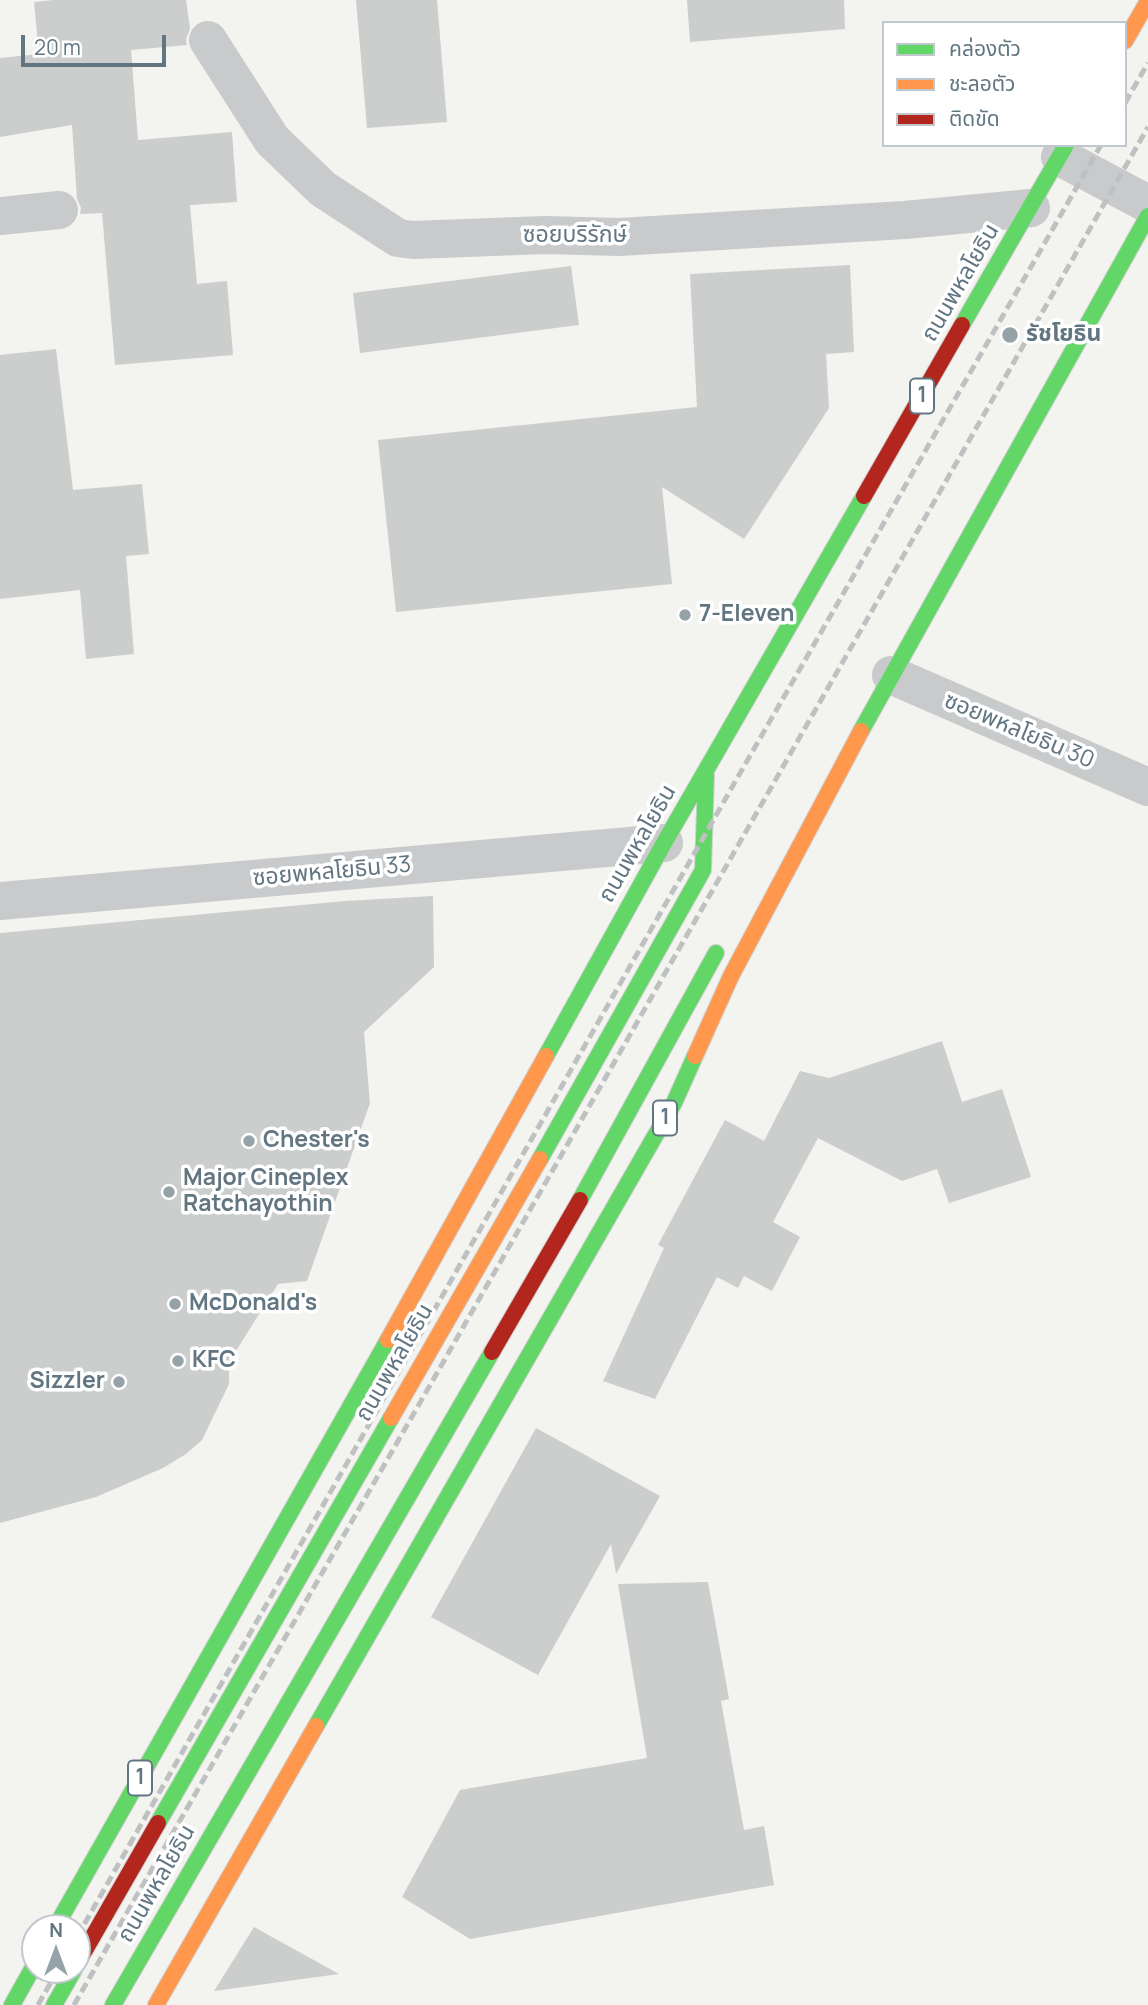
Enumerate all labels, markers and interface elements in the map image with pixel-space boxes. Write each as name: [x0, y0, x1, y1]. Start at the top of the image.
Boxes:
scale bar: [24, 21, 170, 65]
legend: [882, 21, 1127, 147]
text: 20 m: [34, 33, 81, 61]
text: คล่องตัว: [949, 34, 1021, 62]
text: ชะลอตัว: [949, 69, 1015, 97]
text: ติดขัด: [949, 104, 1000, 132]
street label: ถนนพหลโยธิน: [916, 219, 1006, 347]
street label: ซอยบริรักษ์: [523, 222, 627, 250]
place label: รัชโยธิน: [1026, 321, 1101, 349]
marker: รัชโยธิน: [1000, 325, 1020, 345]
road number: 1: [910, 378, 934, 414]
place label: 7-Eleven: [699, 601, 794, 629]
marker: 7-Eleven: [677, 607, 693, 623]
street label: ซอยพหลโยธิน 30: [940, 687, 1098, 775]
street label: ถนนพหลโยธิน: [593, 780, 683, 908]
street label: ซอยพหลโยธิน 33: [252, 851, 412, 893]
road number: 1: [653, 1100, 677, 1136]
place label: Chester's: [263, 1127, 370, 1155]
marker: Chester's: [241, 1133, 257, 1149]
place label: Major Cineplex Ratchayothin: [183, 1165, 348, 1219]
marker: Major Cineplex Ratchayothin: [161, 1184, 177, 1200]
place label: McDonald's: [189, 1290, 317, 1318]
marker: McDonald's: [167, 1296, 183, 1312]
street label: ถนนพหลโยธิน: [350, 1299, 440, 1427]
place label: KFC: [192, 1347, 236, 1375]
marker: KFC: [170, 1353, 186, 1369]
place label: Sizzler: [29, 1368, 105, 1396]
marker: Sizzler: [111, 1374, 127, 1390]
road number: 1: [128, 1760, 152, 1796]
street label: ถนนพหลโยธิน: [112, 1820, 202, 1948]
north arrow: [21, 1914, 91, 1984]
text: N: [49, 1917, 63, 1943]

